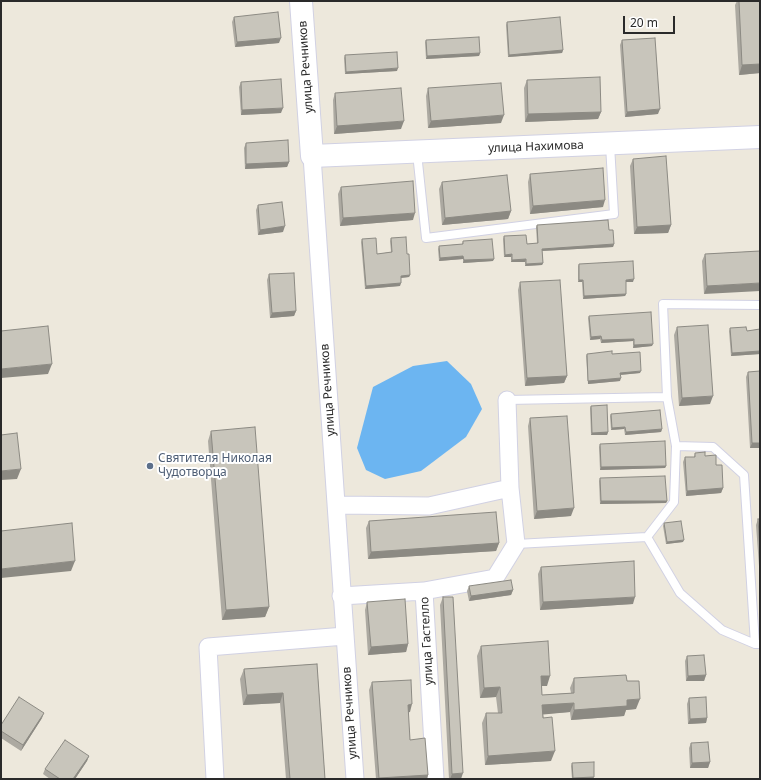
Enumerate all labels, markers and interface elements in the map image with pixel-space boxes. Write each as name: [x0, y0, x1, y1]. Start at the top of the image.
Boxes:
scale bar: [625, 8, 677, 34]
text: 20 m: [630, 14, 658, 31]
street label: улица Речников: [296, 20, 316, 114]
street label: улица Нахимова: [488, 138, 584, 156]
street label: улица Речников: [318, 343, 338, 437]
place label: Святителя Николая Чудотворца: [158, 452, 272, 480]
marker: Святителя Николая Чудотворца: [145, 461, 155, 471]
street label: улица Гастелло: [417, 596, 437, 686]
street label: улица Речников: [340, 666, 360, 760]

